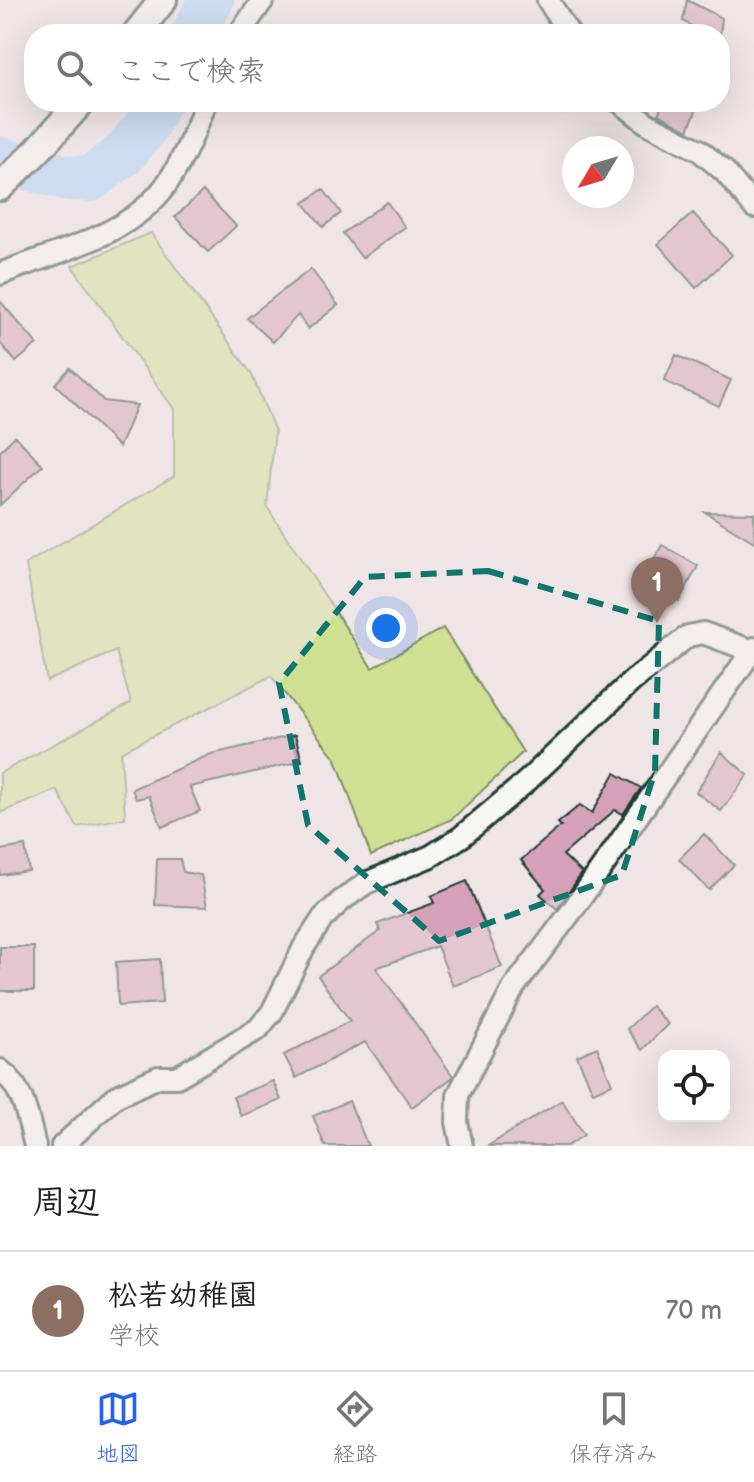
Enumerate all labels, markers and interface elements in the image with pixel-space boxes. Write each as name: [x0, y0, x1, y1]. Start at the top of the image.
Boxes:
search box: [24, 24, 730, 112]
icon: search: [52, 46, 96, 90]
text: ここで検索: [116, 54, 266, 90]
north arrow: [562, 136, 634, 208]
pin: 1: [631, 557, 683, 623]
your location: [366, 608, 406, 648]
map controls: [658, 1050, 730, 1122]
button: locate: [658, 1050, 730, 1122]
text: 周辺: [32, 1182, 100, 1223]
text: 松若幼稚園: [108, 1278, 258, 1314]
text: 1: [53, 1296, 63, 1327]
text: 70 m: [665, 1296, 722, 1327]
text: 学校: [108, 1321, 160, 1352]
tab: 地図: [96, 1387, 140, 1468]
tab: 経路: [333, 1387, 377, 1468]
tab: 保存済み: [570, 1387, 658, 1468]

